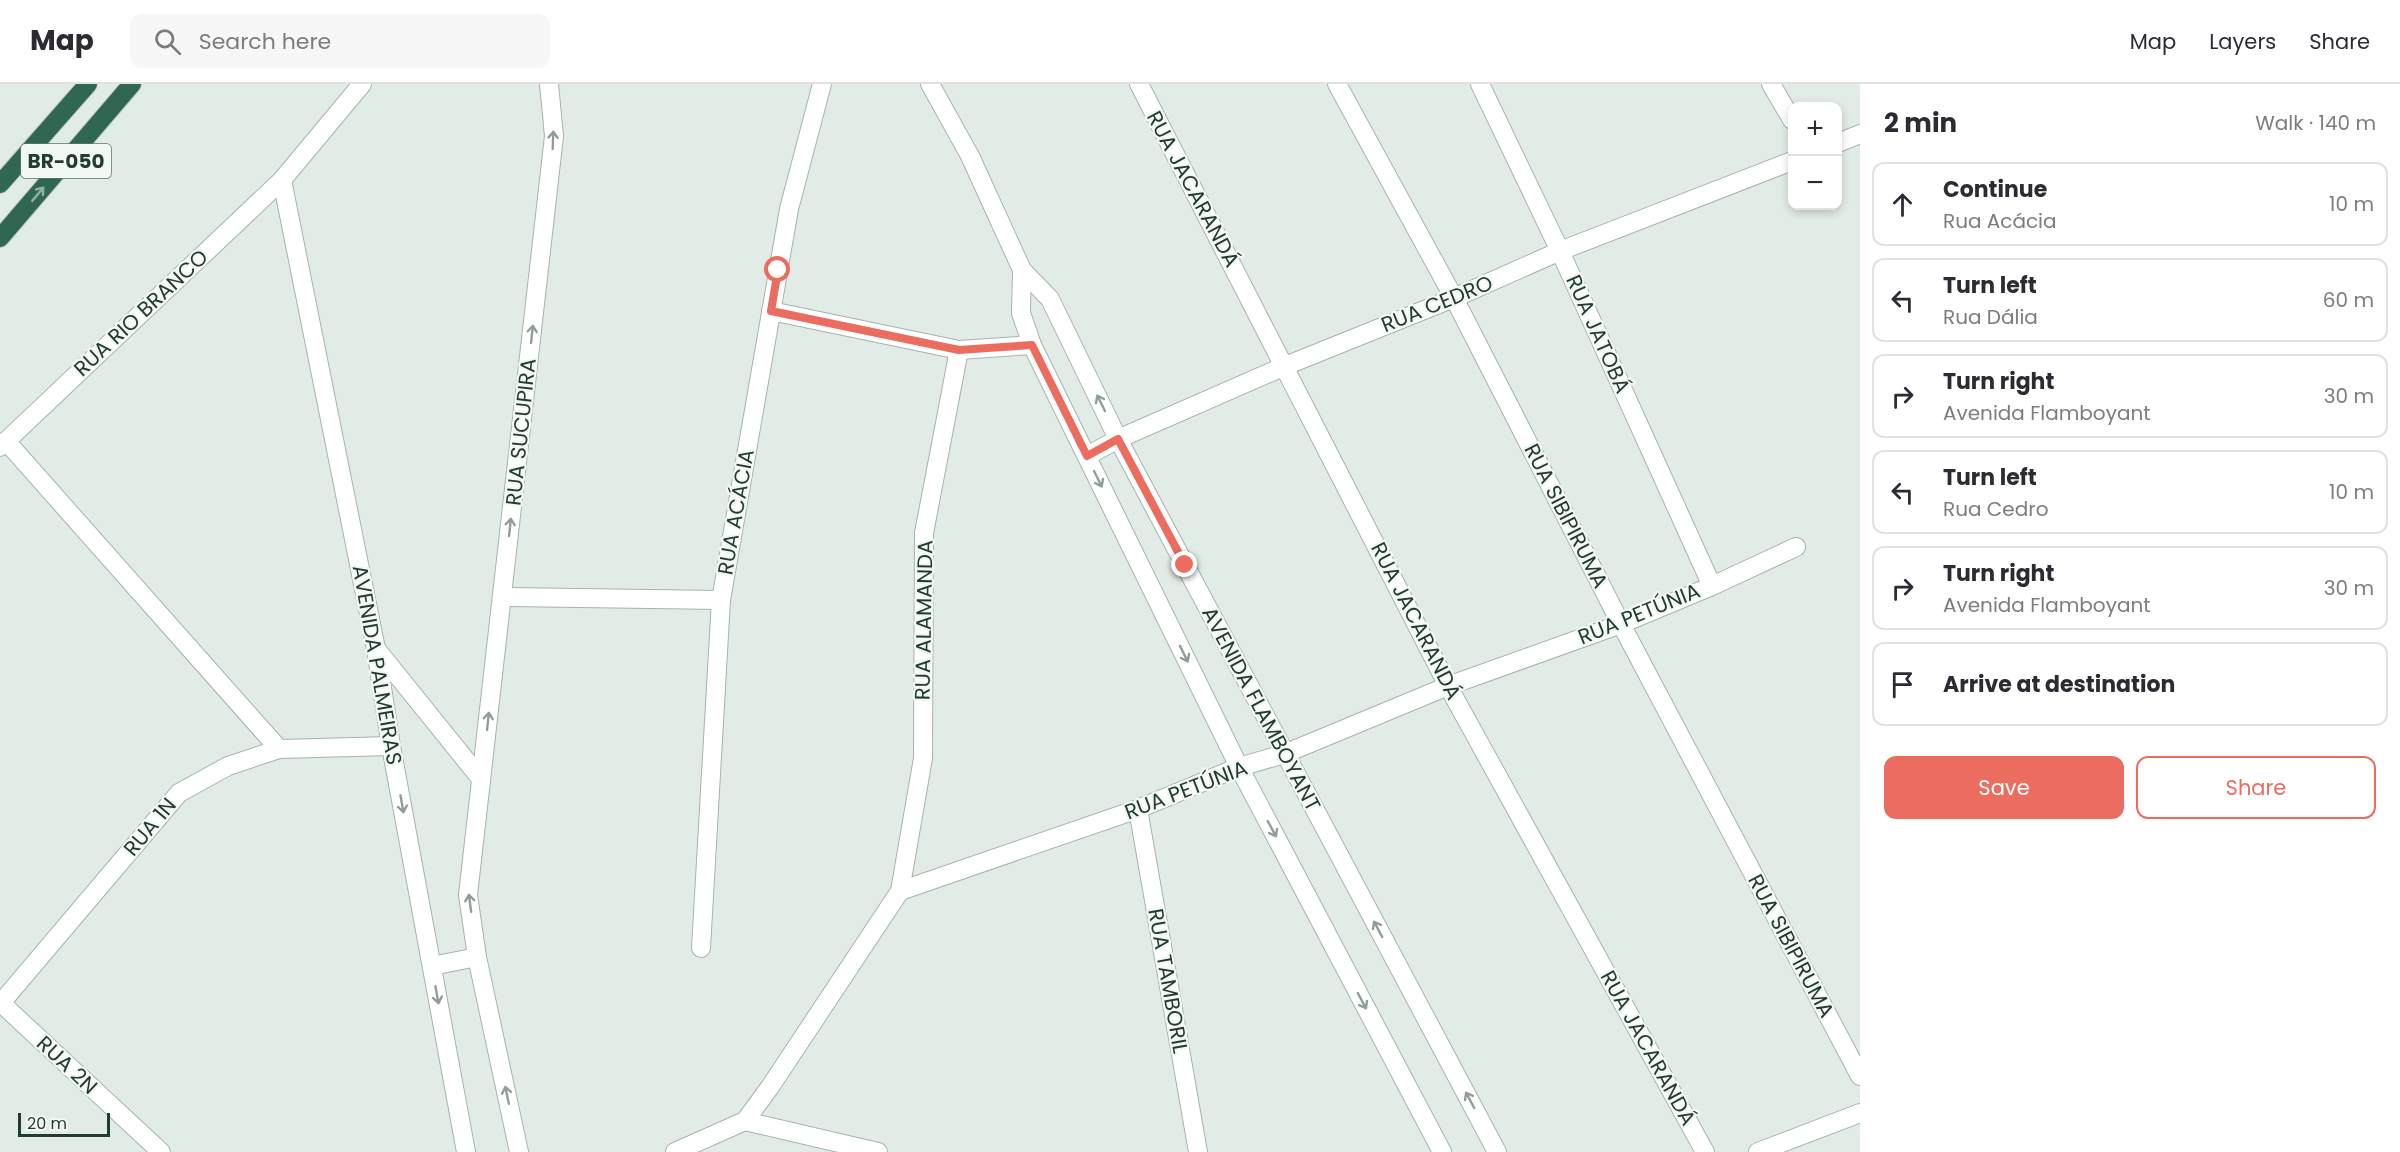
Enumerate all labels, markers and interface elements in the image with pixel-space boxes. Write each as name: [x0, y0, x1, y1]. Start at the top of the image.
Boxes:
search box: [130, 14, 550, 68]
text: Map: [30, 21, 94, 60]
icon: search: [151, 25, 184, 58]
text: Search here: [199, 26, 331, 57]
text: Map: [2130, 27, 2176, 56]
text: Layers: [2209, 27, 2276, 56]
text: Share: [2309, 27, 2370, 56]
map controls: [1788, 102, 1842, 210]
button: +: [1788, 102, 1842, 156]
text: 2 min: [1884, 105, 1957, 141]
street label: RUA JACARANDÁ: [1140, 106, 1247, 272]
text: Walk · 140 m: [2255, 109, 2376, 137]
one-way arrow: [547, 131, 558, 150]
road number: BR-050: [21, 144, 111, 178]
button: −: [1788, 156, 1842, 210]
text: Continue: [1943, 174, 2047, 205]
one-way arrow: [31, 187, 45, 202]
icon: ahead: [1886, 188, 1919, 221]
text: 10 m: [2329, 190, 2374, 218]
text: Rua Acácia: [1943, 207, 2057, 235]
street label: RUA RIO BRANCO: [67, 243, 214, 383]
route start: [764, 256, 790, 282]
street label: RUA CEDRO: [1377, 268, 1497, 339]
street label: RUA JATOBÁ: [1559, 270, 1638, 398]
text: Turn left: [1943, 270, 2037, 301]
icon: left: [1886, 284, 1919, 317]
text: 60 m: [2323, 286, 2374, 314]
text: Rua Dália: [1943, 303, 2038, 331]
one-way arrow: [527, 324, 538, 344]
street label: RUA SUCUPIRA: [498, 357, 543, 507]
text: Turn right: [1943, 366, 2054, 397]
icon: right: [1886, 380, 1919, 413]
text: 30 m: [2324, 382, 2374, 410]
one-way arrow: [1094, 394, 1106, 412]
text: Avenida Flamboyant: [1943, 399, 2151, 427]
street label: RUA SIBIPIRUMA: [1517, 438, 1615, 593]
street label: RUA ACÁCIA: [710, 447, 761, 577]
text: Turn left: [1943, 462, 2037, 493]
one-way arrow: [1093, 470, 1104, 488]
icon: left: [1886, 476, 1919, 509]
text: 10 m: [2329, 478, 2374, 506]
text: Rua Cedro: [1943, 495, 2048, 523]
one-way arrow: [505, 518, 516, 538]
street label: RUA JACARANDÁ: [1364, 537, 1469, 704]
street label: RUA ALAMANDA: [908, 540, 939, 700]
route end: [1171, 551, 1197, 577]
text: Turn right: [1943, 558, 2054, 589]
street label: AVENIDA PALMEIRAS: [346, 563, 409, 767]
icon: right: [1886, 572, 1919, 605]
text: 30 m: [2324, 574, 2374, 602]
street label: RUA PETÚNIA: [1573, 576, 1704, 651]
text: Avenida Flamboyant: [1943, 591, 2151, 619]
street label: AVENIDA FLAMBOYANT: [1195, 602, 1328, 816]
one-way arrow: [1179, 645, 1190, 663]
icon: arrive: [1886, 668, 1919, 701]
text: Arrive at destination: [1943, 669, 2175, 700]
one-way arrow: [483, 712, 494, 732]
street label: RUA PETÚNIA: [1120, 753, 1251, 826]
button: Save: [1884, 756, 2124, 819]
button: Share: [2136, 756, 2376, 819]
street label: RUA 1N: [117, 791, 183, 862]
one-way arrow: [397, 793, 408, 813]
one-way arrow: [1267, 819, 1278, 837]
street label: RUA SIBIPIRUMA: [1741, 869, 1842, 1023]
one-way arrow: [464, 894, 475, 914]
street label: RUA TAMBORIL: [1141, 906, 1196, 1056]
one-way arrow: [1372, 920, 1383, 938]
street label: RUA JACARANDÁ: [1594, 965, 1703, 1130]
one-way arrow: [432, 985, 443, 1005]
one-way arrow: [1357, 992, 1369, 1010]
street label: RUA 2N: [31, 1029, 104, 1100]
one-way arrow: [501, 1086, 512, 1105]
one-way arrow: [1464, 1092, 1475, 1110]
scale bar: [18, 1110, 110, 1138]
text: 20 m: [27, 1112, 67, 1135]

